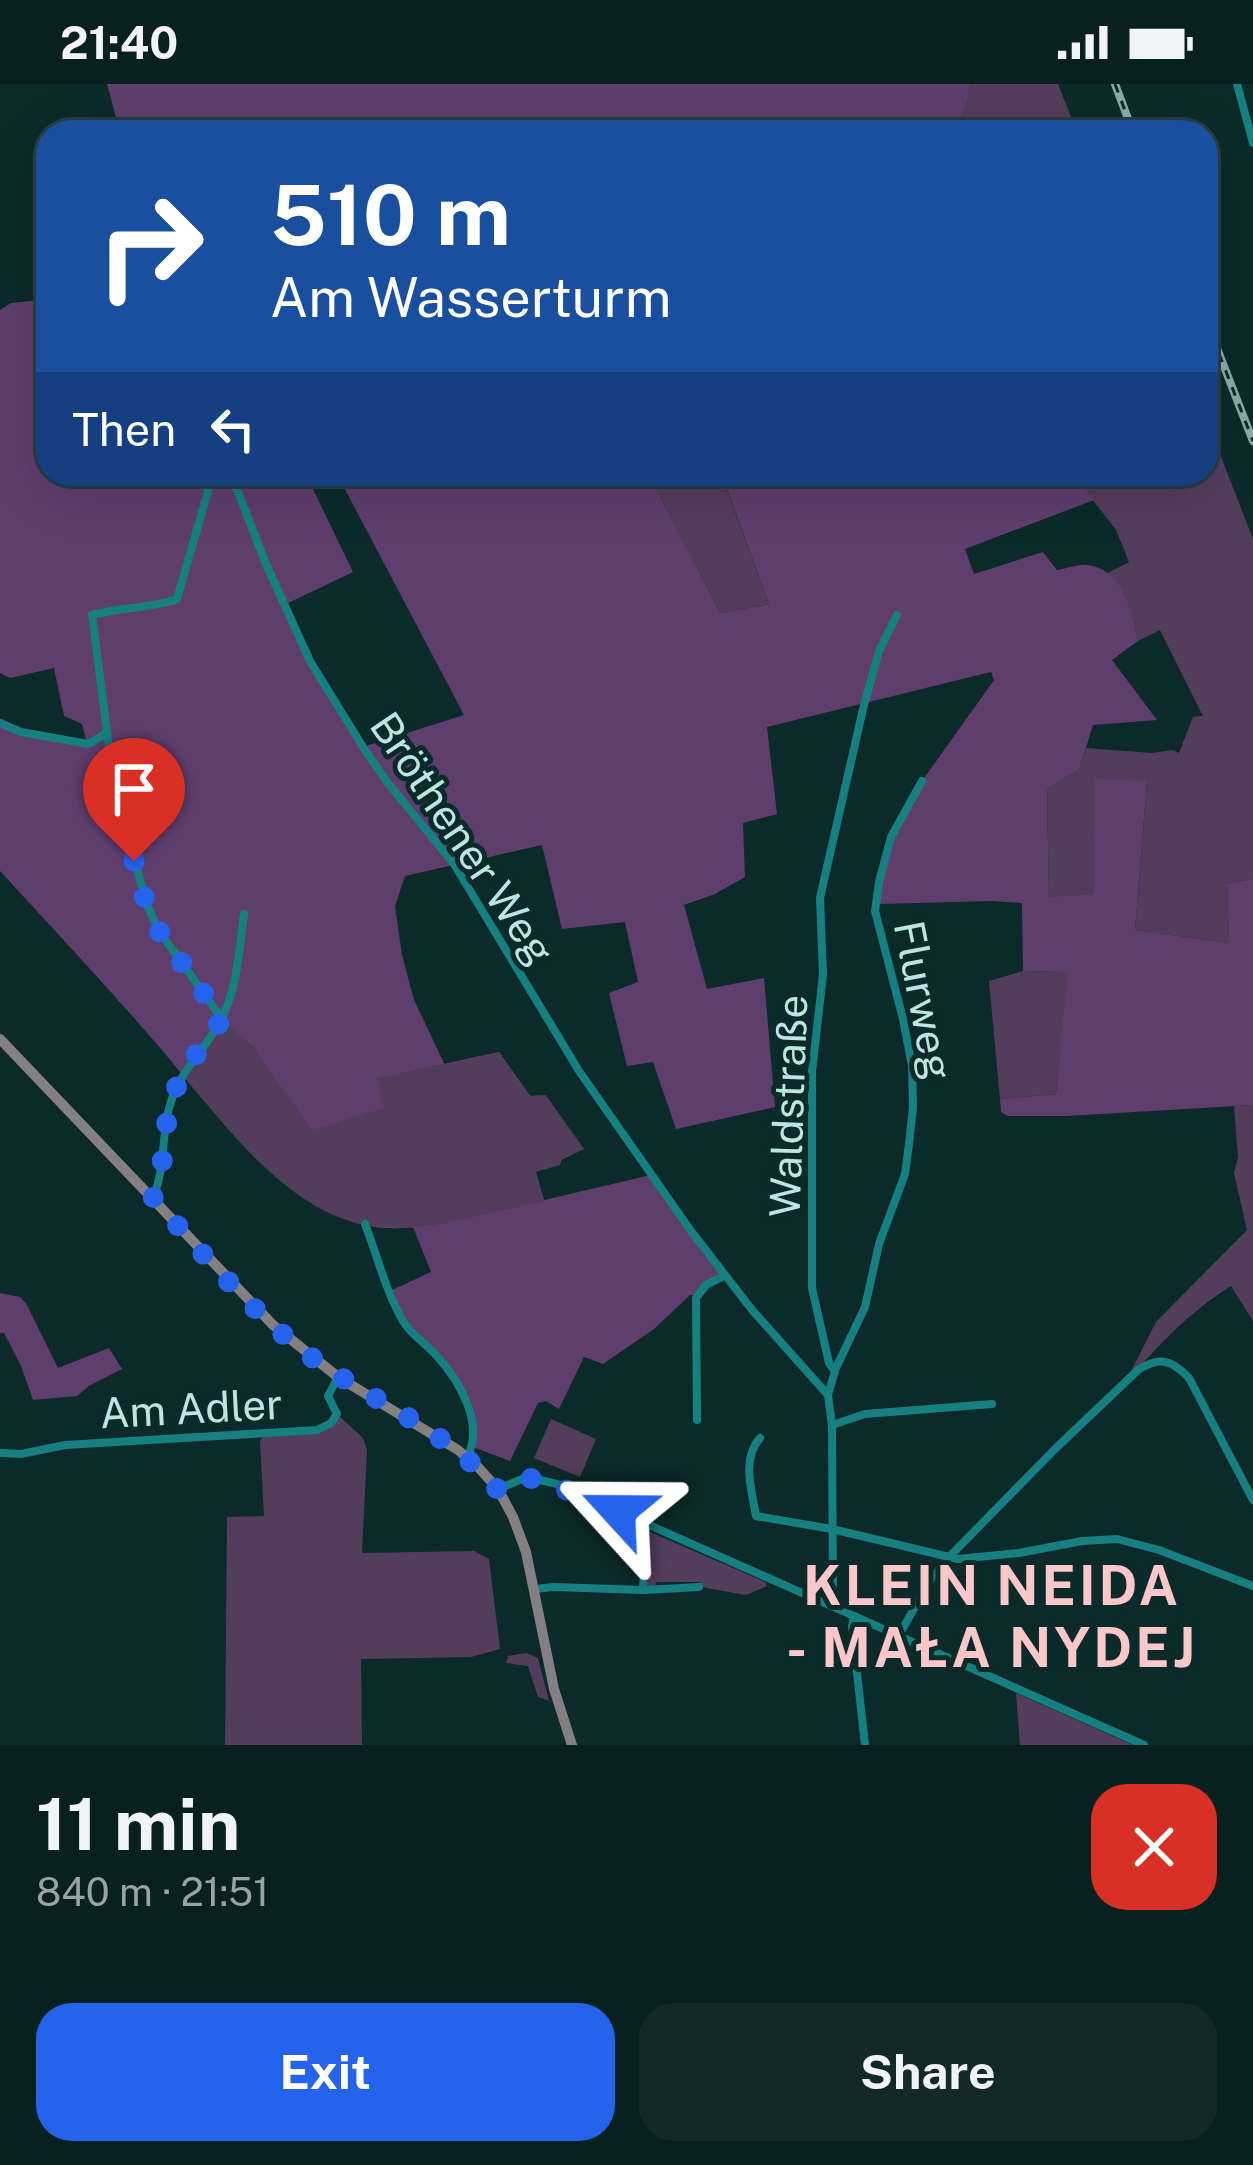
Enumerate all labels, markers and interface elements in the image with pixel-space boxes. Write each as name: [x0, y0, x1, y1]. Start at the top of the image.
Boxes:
text: 21:40: [60, 16, 178, 69]
text: 510 m: [270, 165, 511, 264]
icon: right: [72, 168, 228, 324]
text: Am Wasserturm: [270, 266, 671, 329]
icon: left: [200, 396, 266, 462]
text: Then: [72, 403, 176, 456]
street label: Bröthener Weg: [361, 703, 565, 973]
pin: [83, 738, 185, 861]
icon: arrive: [101, 756, 167, 822]
street label: Flurweg: [885, 916, 963, 1084]
street label: Waldstraße: [760, 994, 816, 1218]
street label: Am Adler: [98, 1379, 284, 1437]
position arrow: [555, 1448, 681, 1574]
district label: KLEIN NEIDA - MAŁA NYDEJ: [786, 1554, 1198, 1679]
text: 11 min: [36, 1782, 241, 1866]
button: close: [1091, 1784, 1217, 1910]
text: 840 m · 21:51: [36, 1869, 269, 1915]
button: Exit: [36, 2003, 615, 2141]
button: Share: [639, 2003, 1217, 2141]

